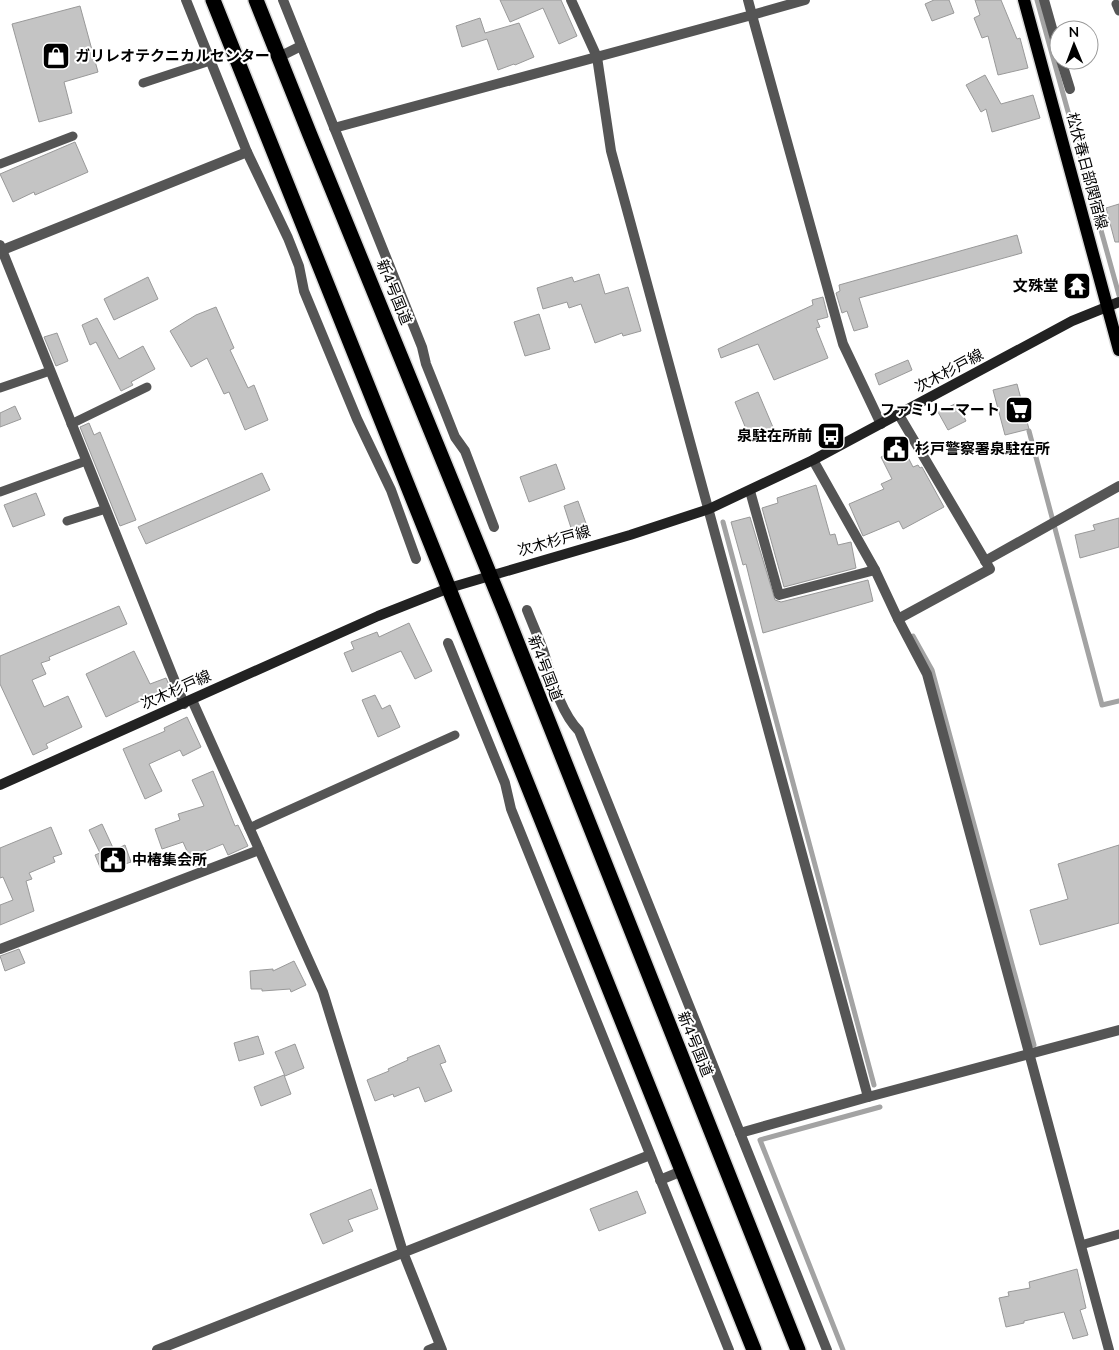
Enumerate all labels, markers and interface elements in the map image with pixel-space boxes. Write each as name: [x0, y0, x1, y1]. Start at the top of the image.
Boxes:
north arrow: [1049, 20, 1099, 70]
text: N: [1068, 23, 1079, 42]
shop icon: ガリレオテクニカルセンター: [41, 41, 71, 71]
place label: ガリレオテクニカルセンター: [75, 46, 270, 66]
street label: 松伏春日部関宿線: [1062, 110, 1112, 232]
street label: 新4号国道: [372, 256, 416, 328]
temple icon: 文殊堂: [1062, 271, 1092, 301]
place label: 文殊堂: [1013, 276, 1058, 296]
street label: 次木杉戸線: [911, 345, 987, 397]
supermarket icon: ファミリーマート: [1004, 395, 1034, 425]
place label: ファミリーマート: [880, 400, 1000, 420]
bus stop icon: 泉駐在所前: [816, 421, 846, 451]
place label: 泉駐在所前: [737, 426, 812, 446]
public building icon: 杉戸警察署泉駐在所: [881, 434, 911, 464]
place label: 杉戸警察署泉駐在所: [915, 439, 1050, 459]
street label: 次木杉戸線: [515, 521, 593, 561]
street label: 新4号国道: [523, 632, 567, 704]
street label: 次木杉戸線: [138, 666, 214, 714]
public building icon: 中椿集会所: [98, 845, 128, 875]
place label: 中椿集会所: [132, 850, 207, 870]
street label: 新4号国道: [673, 1008, 717, 1080]

